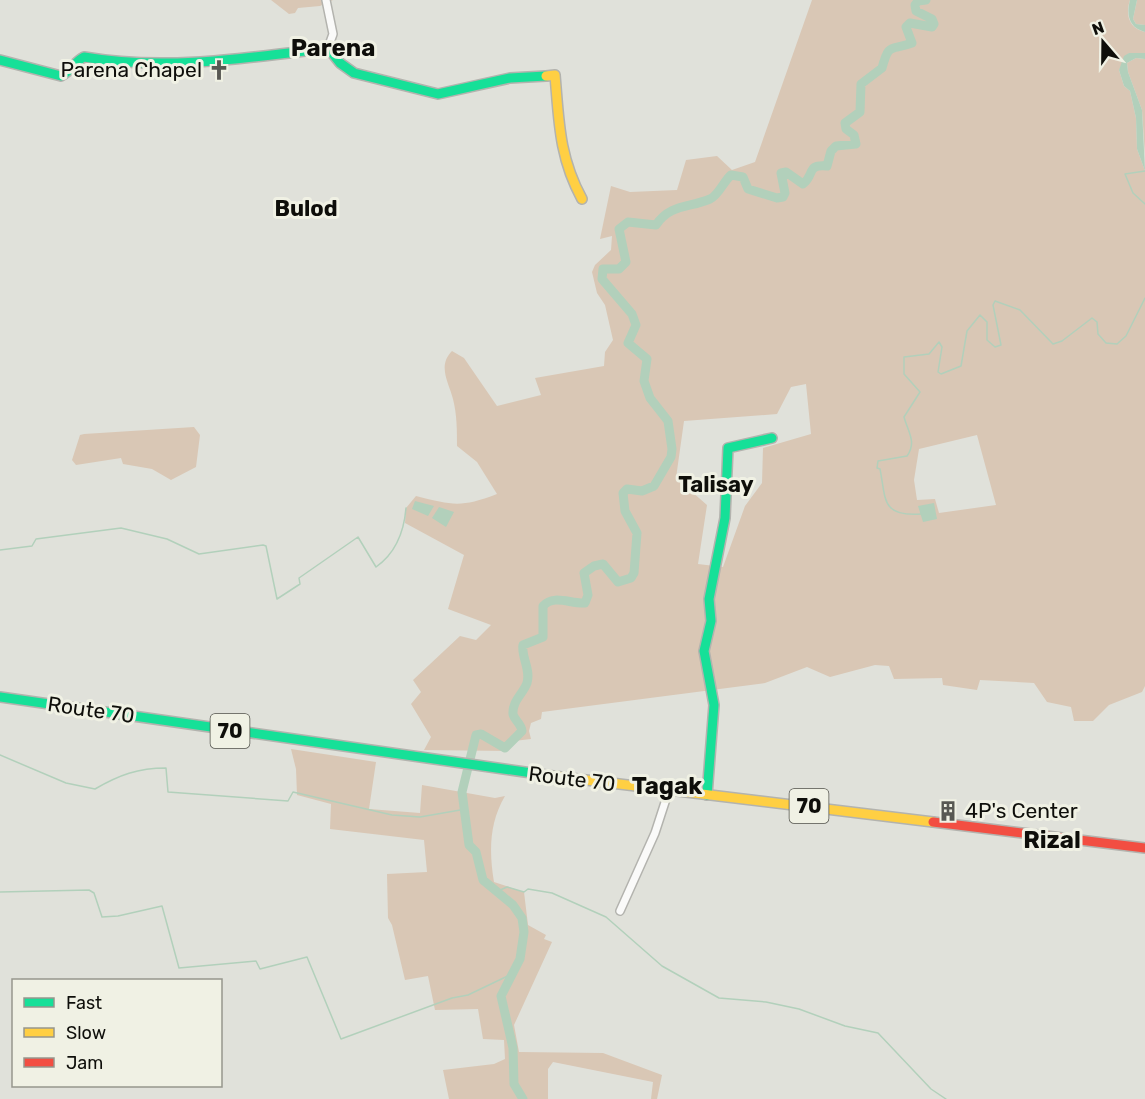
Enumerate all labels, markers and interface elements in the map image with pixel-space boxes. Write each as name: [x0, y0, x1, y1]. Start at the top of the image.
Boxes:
north arrow: [1073, 12, 1133, 72]
text: N: [1089, 17, 1107, 39]
district label: Parena: [291, 34, 375, 62]
place label: Parena Chapel: [60, 57, 202, 82]
church icon: Parena Chapel: [207, 58, 231, 82]
district label: Bulod: [274, 195, 338, 222]
district label: Talisay: [678, 471, 754, 498]
street label: Route 70: [46, 691, 136, 728]
road number: 70: [210, 714, 250, 748]
street label: Route 70: [527, 761, 617, 796]
district label: Tagak: [632, 772, 702, 800]
road number: 70: [790, 789, 828, 823]
place label: 4P's Center: [965, 798, 1078, 823]
building icon: 4P's Center: [936, 799, 960, 823]
district label: Rizal: [1023, 826, 1081, 854]
legend: [12, 979, 222, 1087]
text: Fast: [66, 992, 102, 1014]
text: Slow: [66, 1022, 106, 1044]
text: Jam: [66, 1052, 103, 1074]

